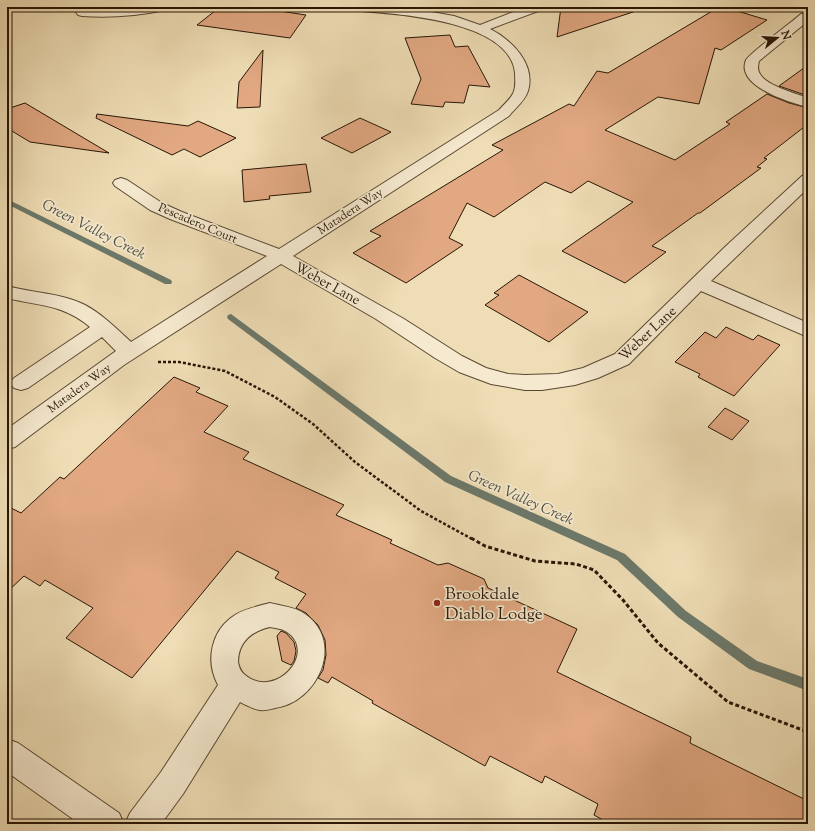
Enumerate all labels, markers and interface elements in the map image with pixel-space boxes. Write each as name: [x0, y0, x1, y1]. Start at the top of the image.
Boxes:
north arrow: [757, 18, 797, 58]
text: N: [776, 28, 795, 42]
street label: Matadera Way: [314, 184, 387, 240]
water label: Green Valley Creek: [38, 195, 149, 266]
street label: Pescadero Court: [155, 199, 240, 249]
street label: Weber Lane: [290, 258, 364, 311]
street label: Weber Lane: [615, 302, 682, 367]
street label: Matadera Way: [44, 360, 115, 418]
water label: Green Valley Creek: [464, 466, 577, 531]
place label: Brookdale Diablo Lodge: [445, 583, 543, 627]
marker: Brookdale Diablo Lodge: [432, 598, 442, 608]

